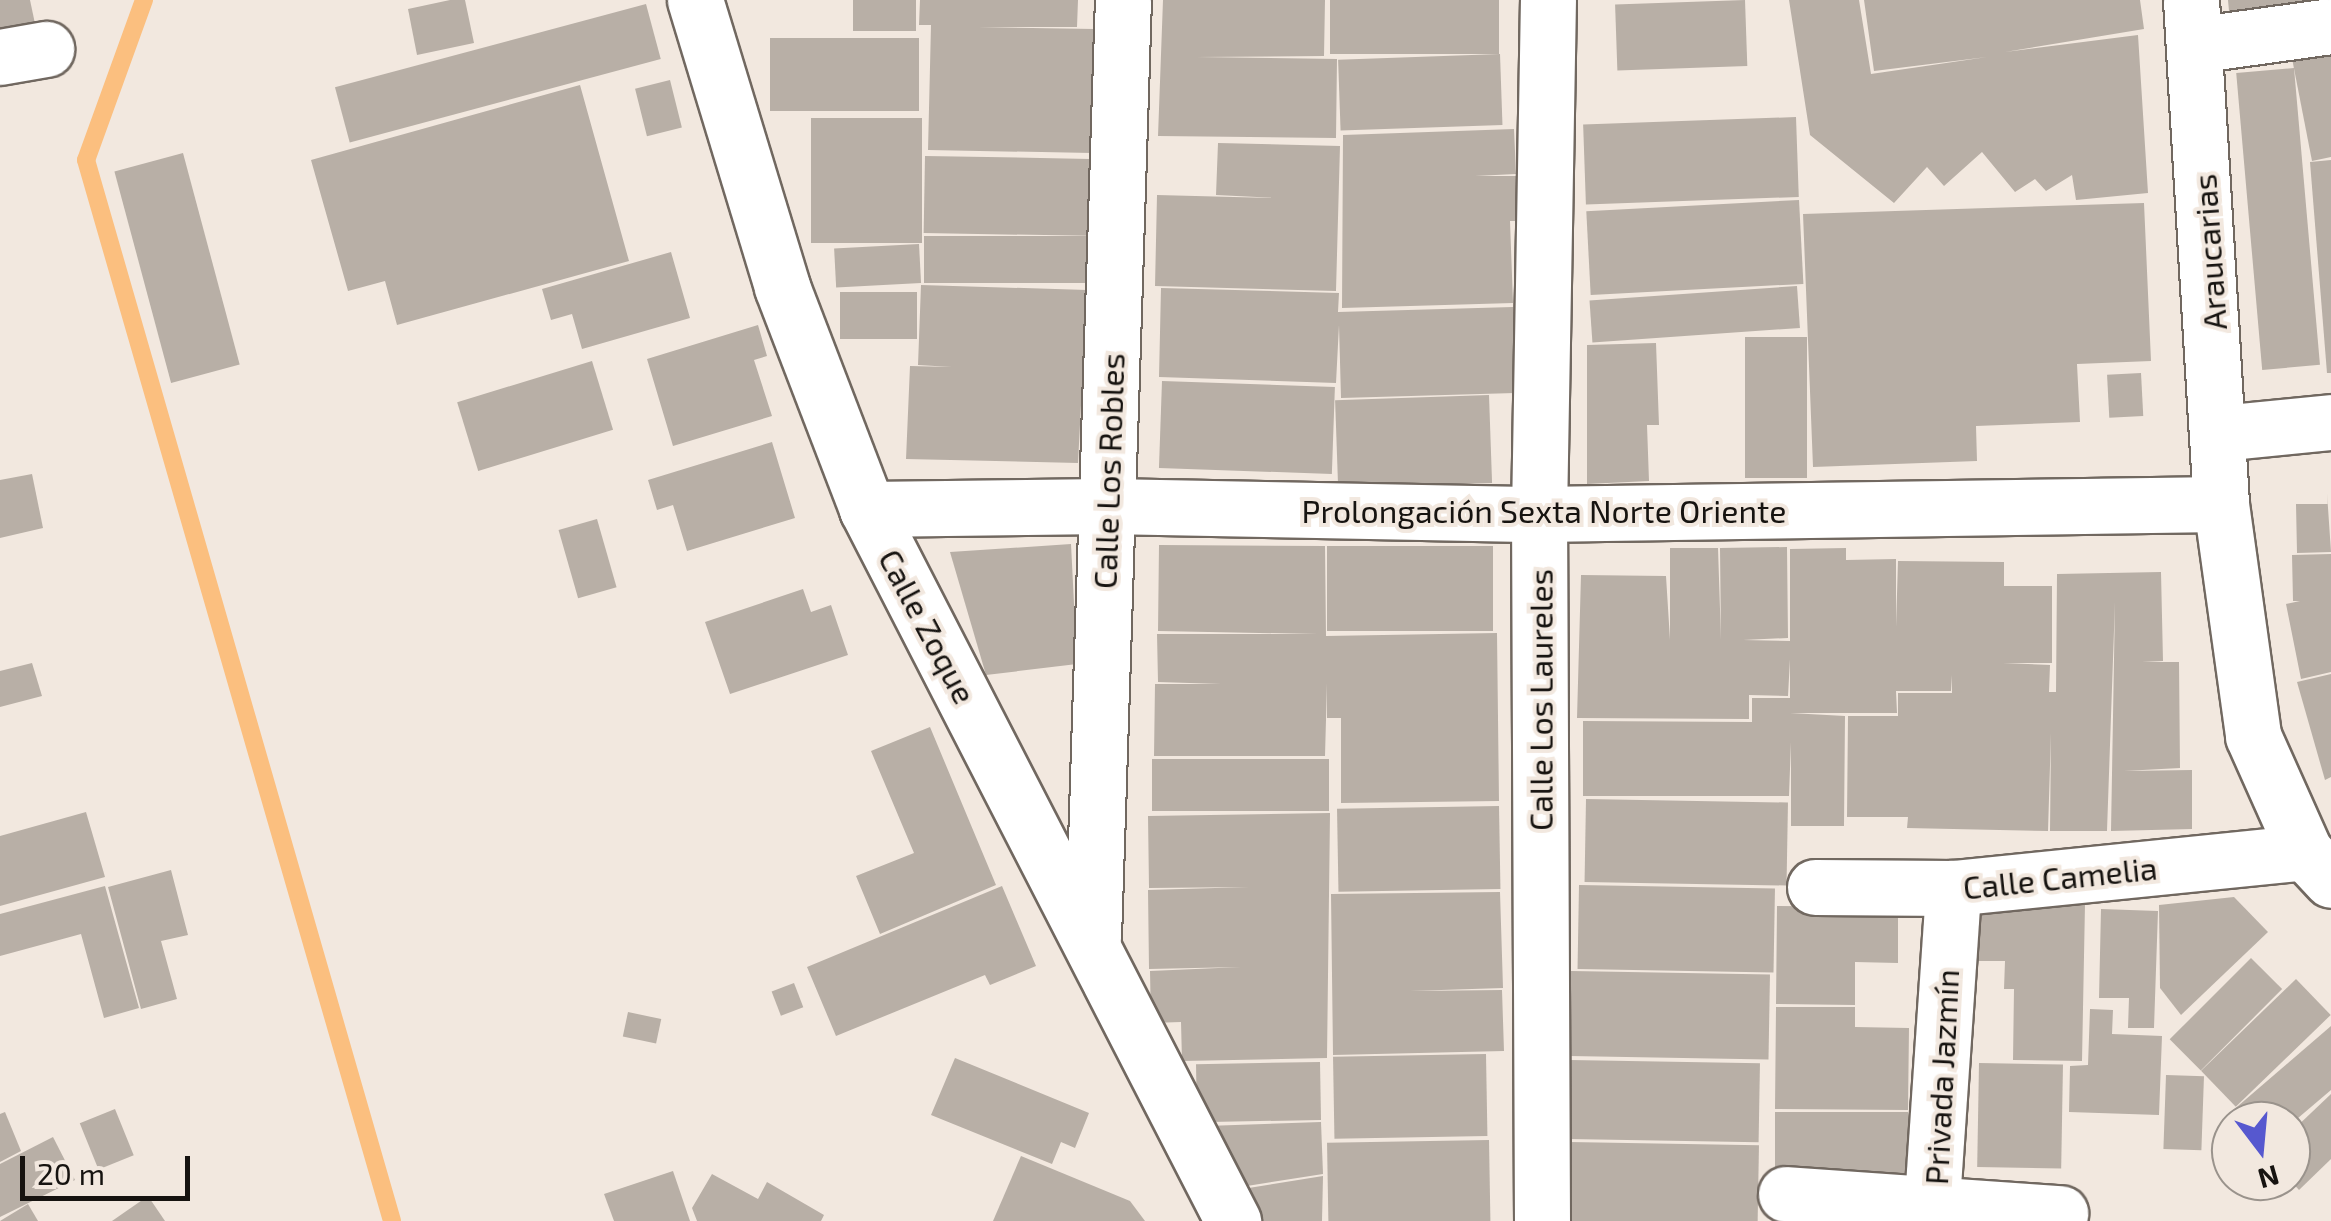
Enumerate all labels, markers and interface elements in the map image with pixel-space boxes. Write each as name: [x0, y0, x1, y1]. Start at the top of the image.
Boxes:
street label: Araucarias: [2184, 173, 2234, 331]
street label: Calle Los Robles: [1085, 352, 1131, 590]
street label: Prolongación Sexta Norte Oriente: [1302, 491, 1786, 529]
street label: Calle Zoque: [871, 542, 985, 710]
street label: Calle Los Laureles: [1521, 569, 1559, 831]
street label: Calle Camelia: [1961, 848, 2159, 906]
street label: Privada Jazmín: [1916, 968, 1966, 1186]
north arrow: [2211, 1101, 2311, 1201]
scale bar: [25, 1136, 195, 1198]
text: 20 m: [37, 1155, 105, 1191]
text: N: [2254, 1159, 2283, 1197]

